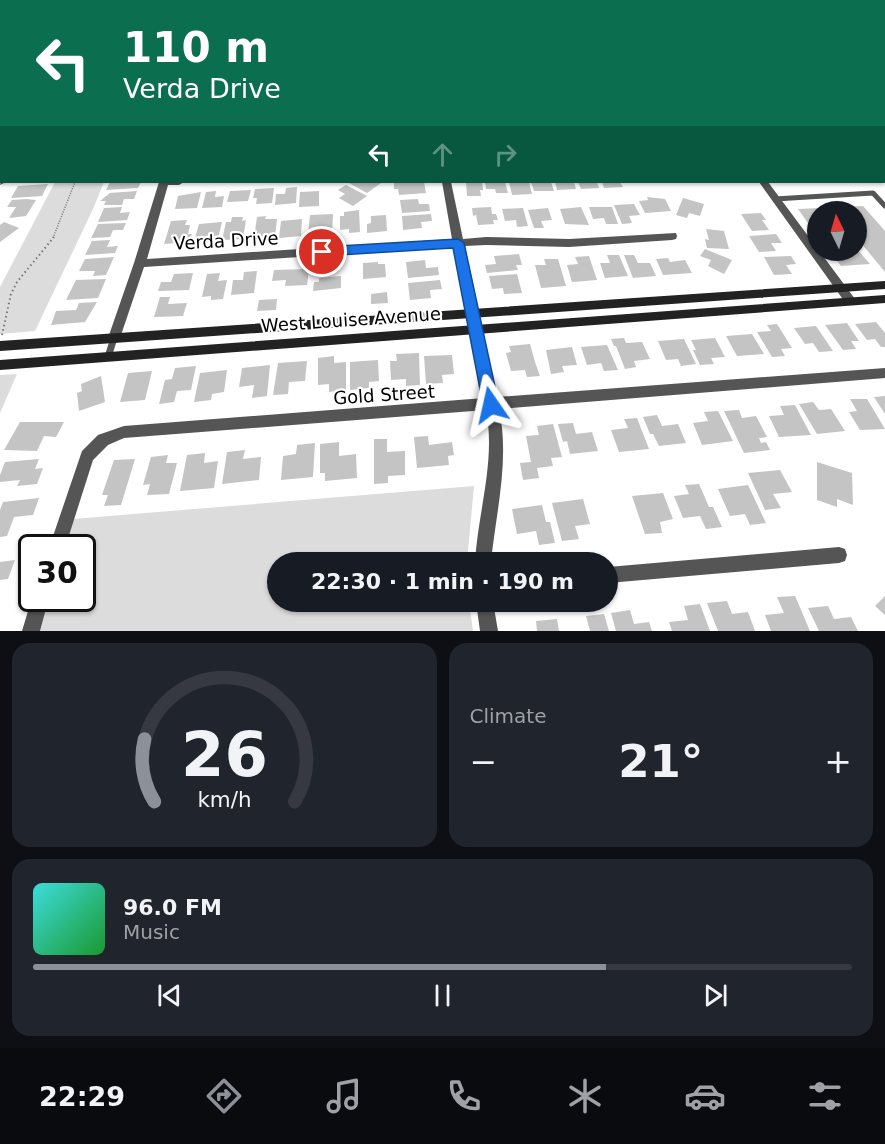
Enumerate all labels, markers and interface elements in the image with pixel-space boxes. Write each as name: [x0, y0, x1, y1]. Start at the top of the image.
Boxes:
text: 110 m: [123, 23, 269, 72]
icon: left: [24, 24, 102, 102]
text: Verda Drive: [123, 73, 281, 104]
icon: left: [363, 138, 396, 171]
icon: ahead: [426, 138, 459, 171]
icon: right: [489, 138, 522, 171]
north arrow: [807, 201, 867, 261]
map controls: [807, 201, 867, 261]
pin: [296, 226, 347, 277]
street label: Verda Drive: [173, 227, 279, 254]
icon: arrive: [305, 235, 338, 268]
street label: West Louise Avenue: [260, 303, 442, 336]
position arrow: [459, 373, 523, 437]
street label: Gold Street: [332, 380, 435, 409]
speed limit sign: 30: [18, 534, 96, 612]
text: 22:30 · 1 min · 190 m: [311, 569, 574, 594]
text: Climate: [470, 704, 546, 728]
text: 26: [181, 718, 268, 791]
text: 21°: [618, 735, 703, 788]
text: −: [470, 742, 497, 781]
text: +: [824, 742, 852, 781]
text: km/h: [197, 787, 251, 812]
text: 96.0 FM: [123, 895, 222, 920]
text: Music: [123, 920, 180, 944]
icon: previous: [153, 979, 186, 1012]
icon: pause: [426, 979, 459, 1012]
icon: next: [699, 979, 732, 1012]
icon: directions: [203, 1075, 245, 1117]
icon: music: [323, 1075, 365, 1117]
icon: phone: [443, 1075, 485, 1117]
icon: climate: [564, 1075, 606, 1117]
icon: car: [684, 1075, 726, 1117]
icon: filters: [804, 1075, 846, 1117]
text: 22:29: [39, 1081, 125, 1112]

